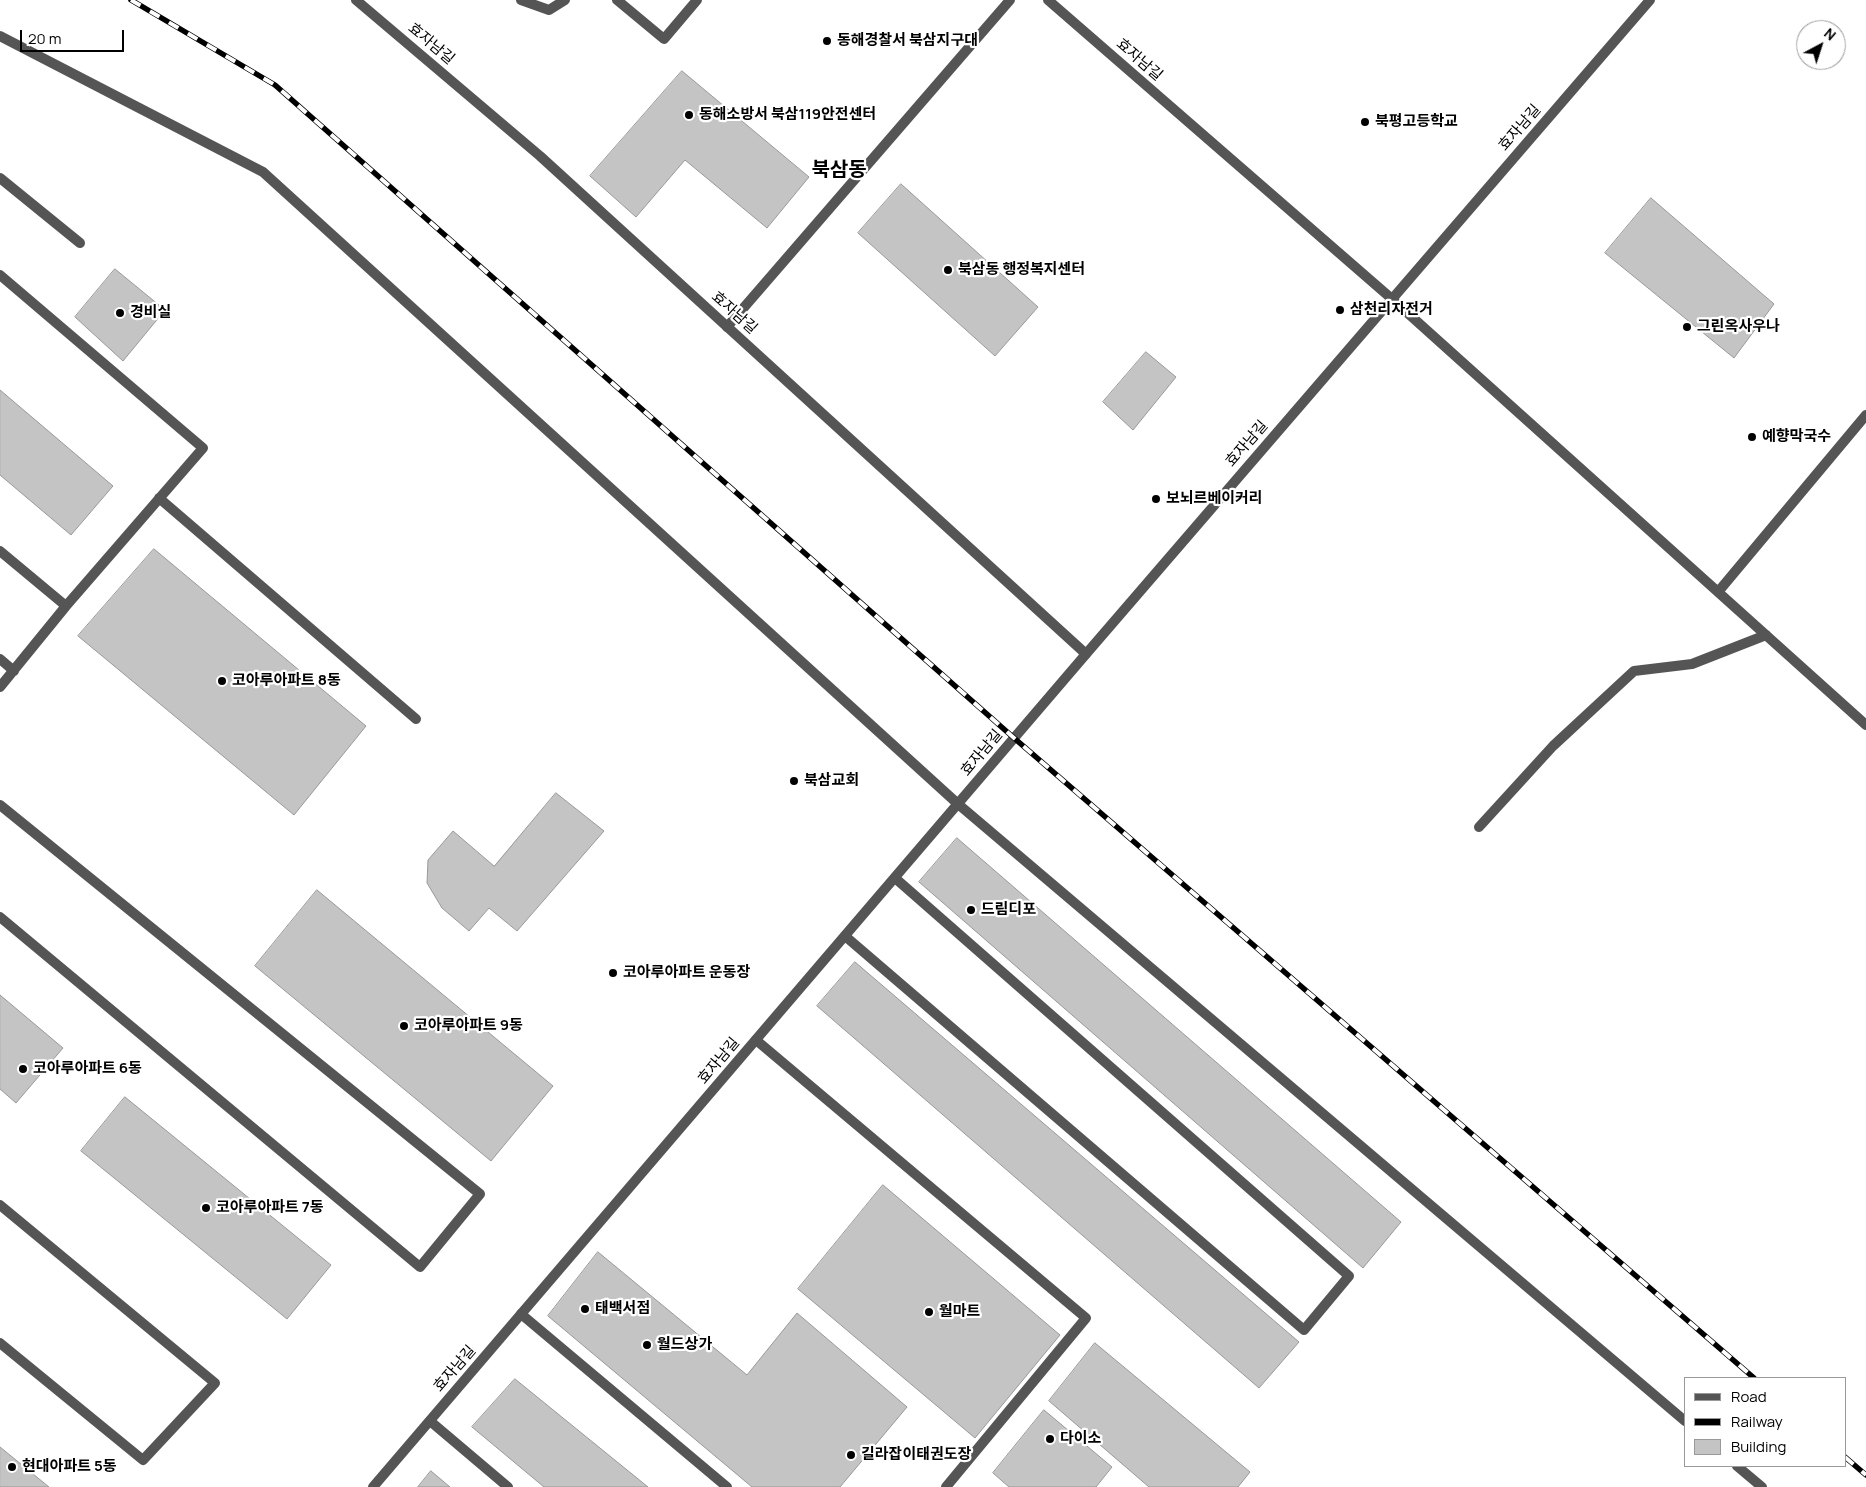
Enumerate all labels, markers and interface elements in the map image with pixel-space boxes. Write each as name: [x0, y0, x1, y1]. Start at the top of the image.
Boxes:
street label: 효자남길: [404, 19, 458, 69]
scale bar: [22, 20, 126, 52]
north arrow: [1796, 20, 1846, 70]
text: N: [1820, 23, 1840, 44]
text: 20 m: [28, 28, 61, 49]
place label: 동해경찰서 북삼지구대: [837, 32, 978, 50]
marker: 동해경찰서 북삼지구대: [821, 35, 833, 47]
street label: 효자남길: [1112, 35, 1166, 85]
street label: 효자남길: [1495, 101, 1545, 155]
place label: 동해소방서 북삼119안전센터: [699, 106, 876, 124]
marker: 동해소방서 북삼119안전센터: [683, 109, 695, 121]
place label: 북평고등학교: [1375, 113, 1458, 131]
marker: 북평고등학교: [1359, 116, 1371, 128]
district label: 북삼동: [811, 158, 867, 182]
place label: 북삼동 행정복지센터: [958, 261, 1085, 279]
marker: 북삼동 행정복지센터: [942, 264, 954, 276]
street label: 효자남길: [707, 288, 761, 338]
place label: 삼천리자전거: [1350, 301, 1433, 319]
place label: 경비실: [130, 304, 171, 322]
marker: 삼천리자전거: [1334, 304, 1346, 316]
marker: 경비실: [114, 307, 126, 319]
place label: 그린옥사우나: [1697, 318, 1780, 336]
marker: 그린옥사우나: [1681, 321, 1693, 333]
street label: 효자남길: [1222, 417, 1272, 471]
place label: 예향막국수: [1762, 428, 1831, 446]
marker: 예향막국수: [1746, 431, 1758, 443]
place label: 보뇌르베이커리: [1166, 490, 1263, 508]
marker: 보뇌르베이커리: [1150, 493, 1162, 505]
place label: 코아루아파트 8동: [232, 672, 341, 690]
marker: 코아루아파트 8동: [216, 675, 228, 687]
street label: 효자남길: [957, 726, 1007, 780]
place label: 북삼교회: [804, 772, 859, 790]
marker: 북삼교회: [788, 775, 800, 787]
place label: 드림디포: [981, 901, 1036, 919]
marker: 드림디포: [965, 904, 977, 916]
place label: 코아루아파트 운동장: [623, 964, 750, 982]
marker: 코아루아파트 운동장: [607, 967, 619, 979]
place label: 코아루아파트 9동: [414, 1017, 523, 1035]
marker: 코아루아파트 9동: [398, 1020, 410, 1032]
street label: 효자남길: [694, 1034, 744, 1088]
place label: 코아루아파트 6동: [33, 1060, 142, 1078]
marker: 코아루아파트 6동: [17, 1063, 29, 1075]
place label: 코아루아파트 7동: [216, 1199, 324, 1217]
marker: 코아루아파트 7동: [200, 1202, 212, 1214]
place label: 태백서점: [595, 1300, 650, 1318]
marker: 태백서점: [579, 1303, 591, 1315]
place label: 월마트: [939, 1303, 980, 1321]
marker: 월마트: [923, 1306, 935, 1318]
place label: 월드상가: [657, 1336, 712, 1354]
marker: 월드상가: [641, 1339, 653, 1351]
street label: 효자남길: [430, 1342, 480, 1396]
legend: [1684, 1377, 1846, 1467]
text: Road: [1731, 1386, 1767, 1407]
text: Railway: [1731, 1411, 1783, 1432]
place label: 다이소: [1060, 1430, 1101, 1448]
marker: 다이소: [1044, 1433, 1056, 1445]
text: Building: [1731, 1436, 1786, 1457]
place label: 길라잡이태권도장: [861, 1446, 971, 1464]
marker: 길라잡이태권도장: [845, 1449, 857, 1461]
place label: 현대아파트 5동: [22, 1458, 117, 1476]
marker: 현대아파트 5동: [6, 1461, 18, 1473]

